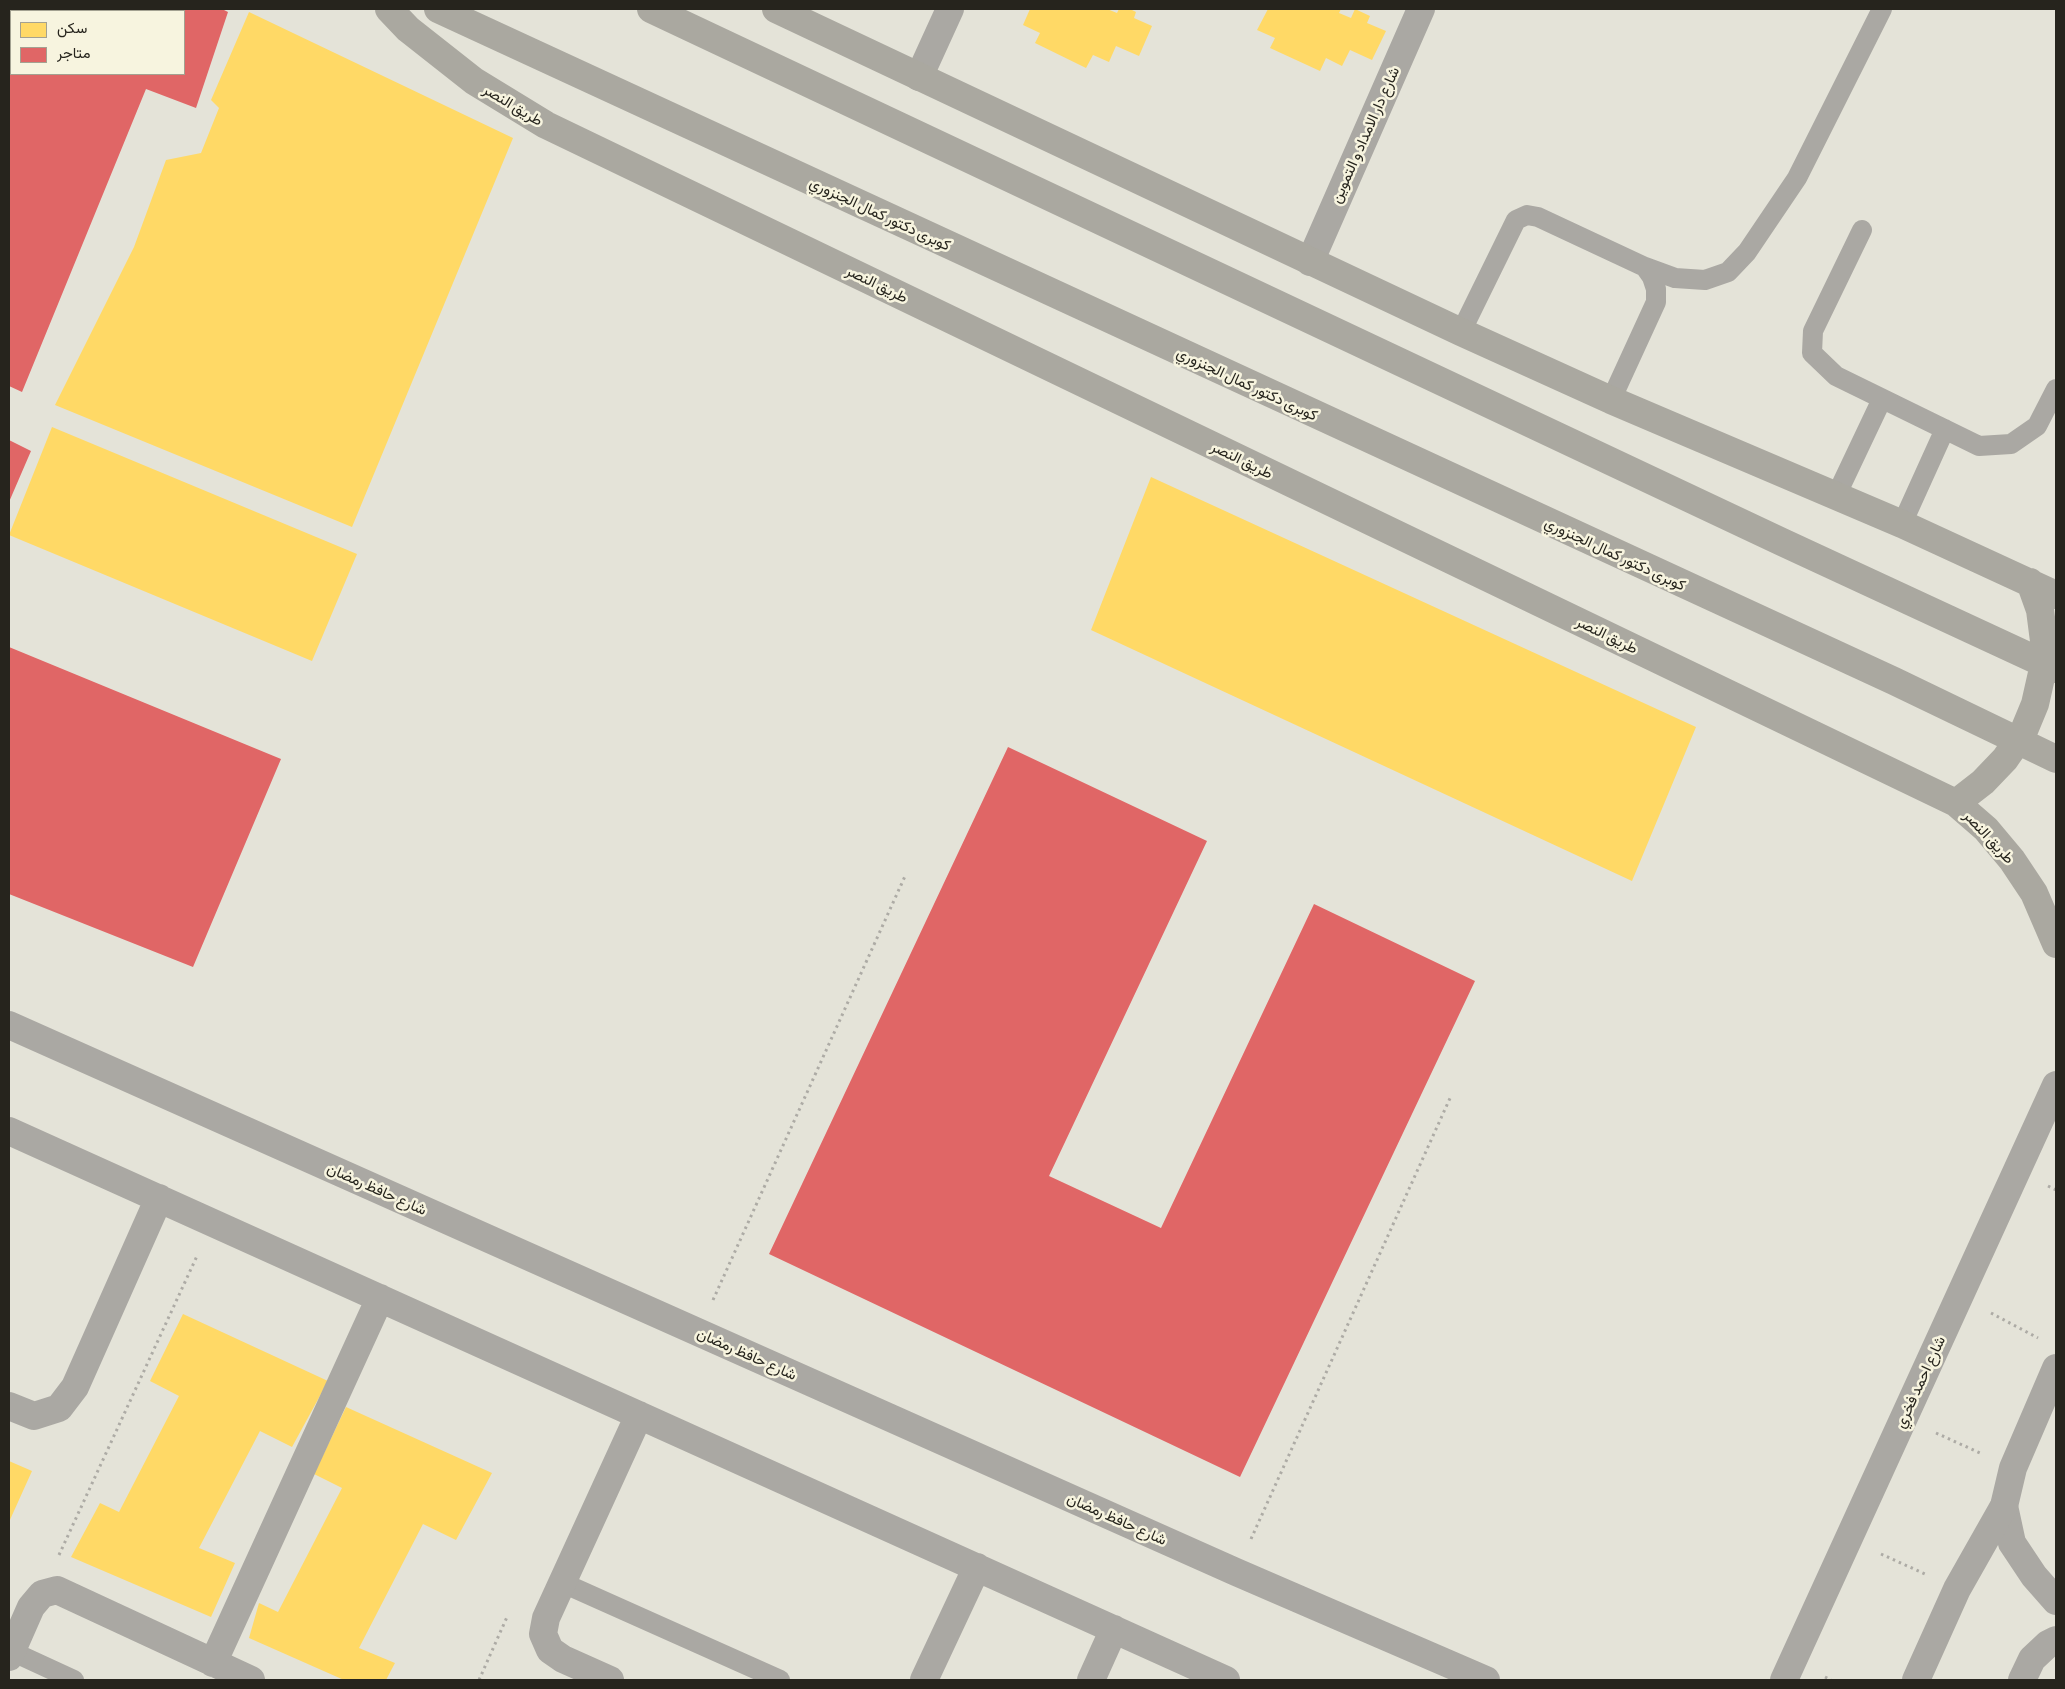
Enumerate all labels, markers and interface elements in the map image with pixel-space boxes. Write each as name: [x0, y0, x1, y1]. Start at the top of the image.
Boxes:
legend: [10, 10, 185, 75]
text: سكن: [57, 18, 87, 36]
text: متاجر: [57, 43, 91, 61]
street label: شارع دار الامداد و التموين: [1327, 64, 1403, 206]
street label: طريق النصر: [480, 80, 546, 130]
street label: كوبرى دكتور كمال الجنزوري: [807, 173, 953, 255]
street label: طريق النصر: [843, 261, 911, 307]
street label: كوبرى دكتور كمال الجنزوري: [1174, 343, 1320, 425]
street label: طريق النصر: [1208, 437, 1276, 483]
street label: كوبرى دكتور كمال الجنزوري: [1542, 513, 1688, 595]
street label: طريق النصر: [1573, 612, 1641, 658]
street label: طريق النصر: [1960, 807, 2018, 867]
street label: شارع حافظ رمضان: [324, 1159, 430, 1219]
street label: شارع حافظ رمضان: [694, 1324, 800, 1384]
street label: شارع احمد فخري: [1891, 1333, 1949, 1431]
street label: شارع حافظ رمضان: [1064, 1489, 1170, 1549]

